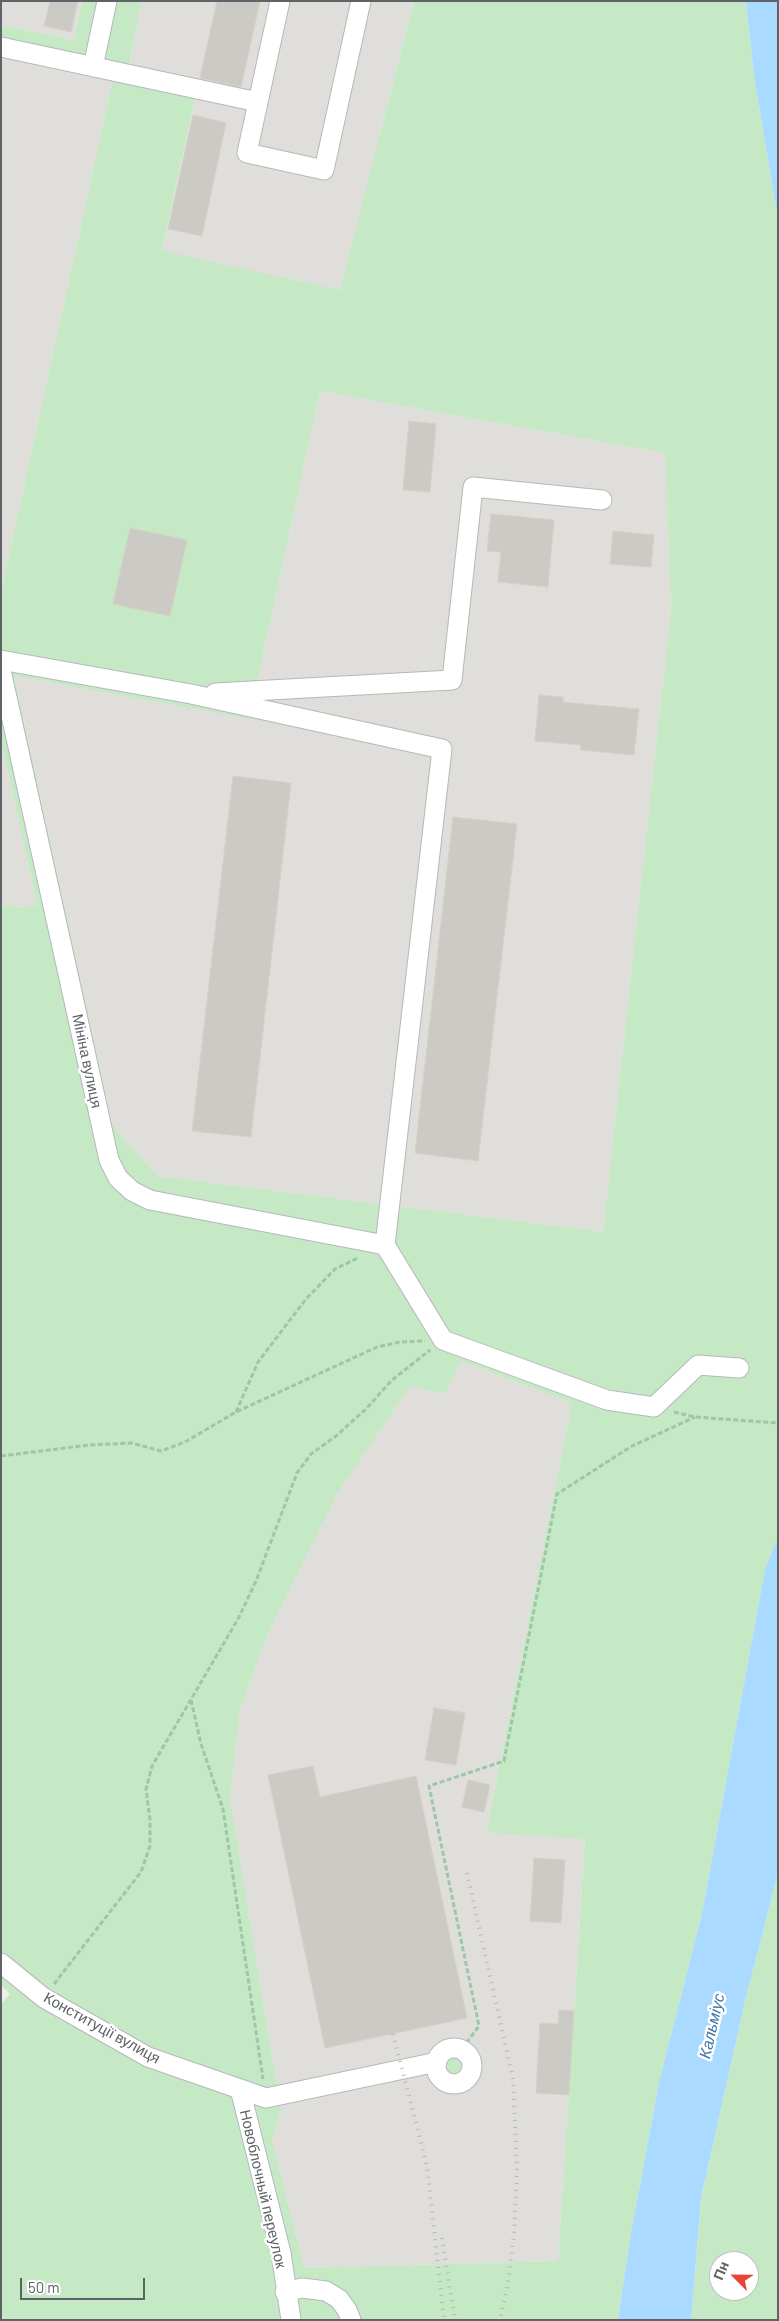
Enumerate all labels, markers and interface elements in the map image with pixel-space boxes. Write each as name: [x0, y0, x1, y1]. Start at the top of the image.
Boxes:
street label: Мініна вулиця: [68, 1012, 106, 1110]
street label: Конституції вулиця: [41, 1989, 163, 2067]
water label: Кальміус: [695, 1992, 729, 2060]
street label: Новоблочный переулок: [236, 2108, 290, 2270]
north arrow: [709, 2251, 759, 2301]
text: Пн: [709, 2258, 732, 2282]
scale bar: [22, 2268, 148, 2300]
text: 50 m: [28, 2278, 60, 2296]

